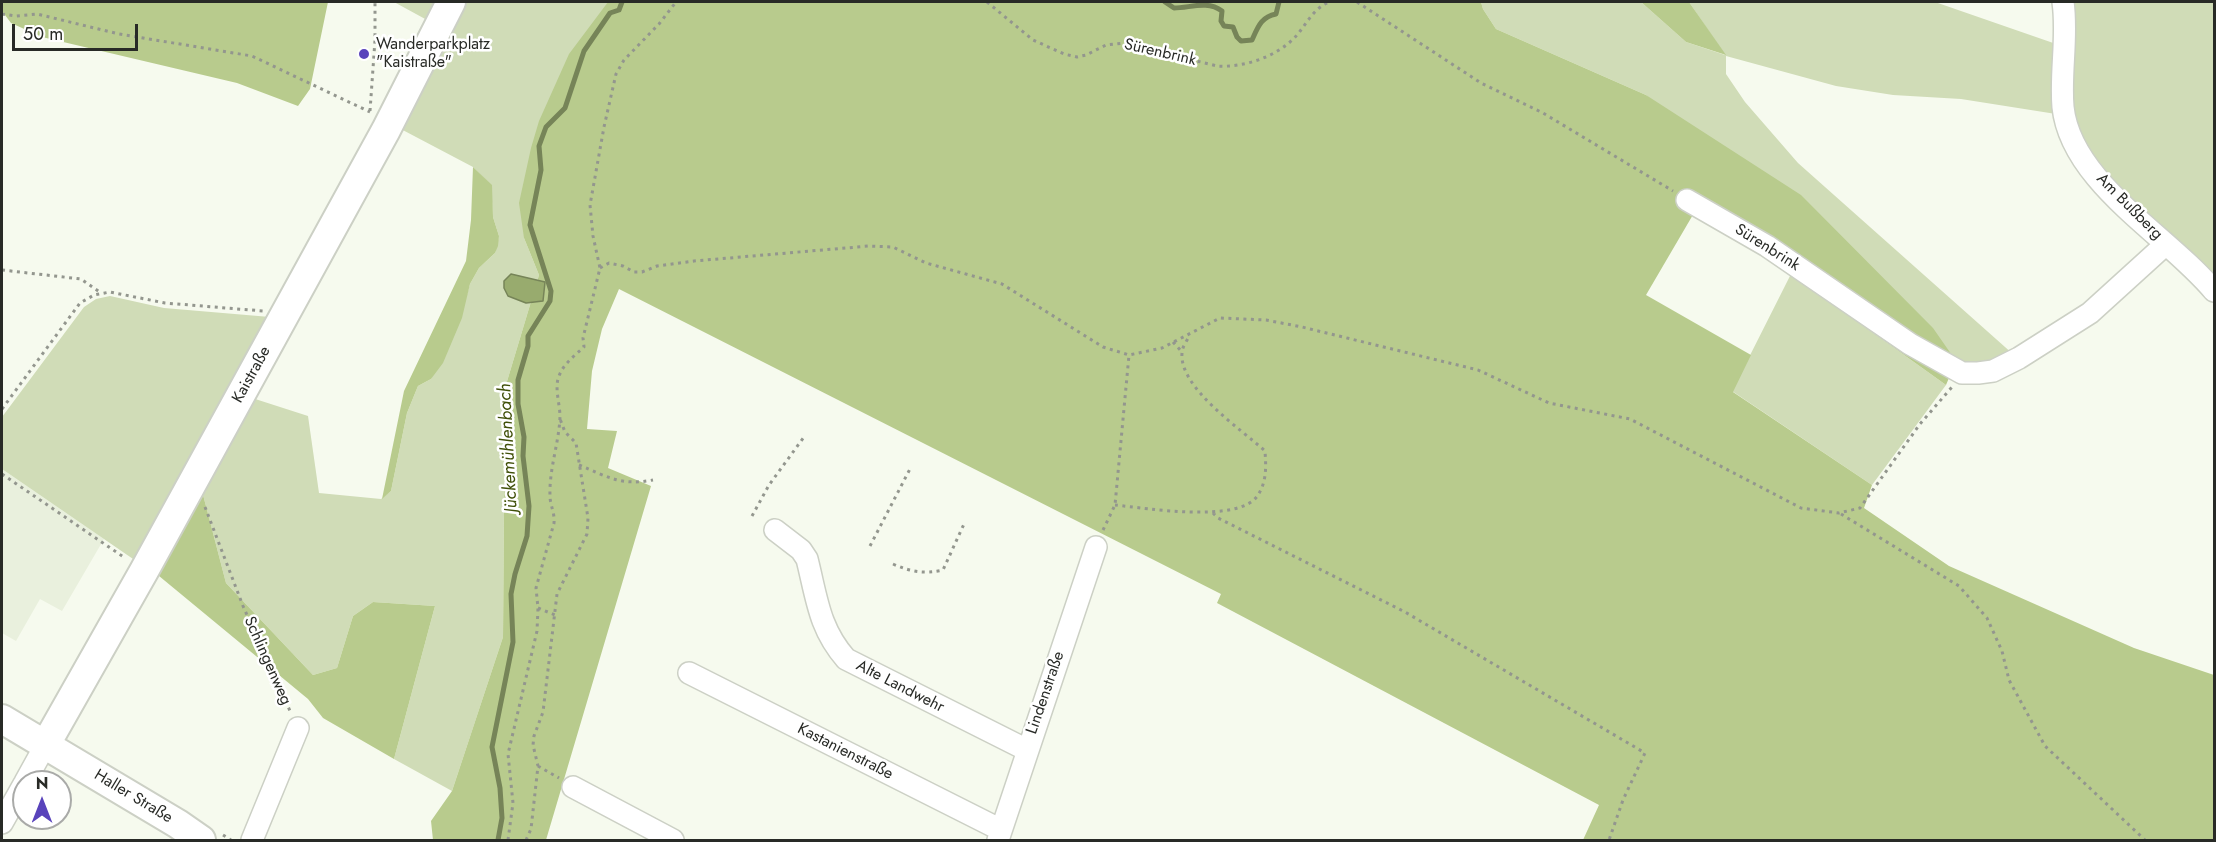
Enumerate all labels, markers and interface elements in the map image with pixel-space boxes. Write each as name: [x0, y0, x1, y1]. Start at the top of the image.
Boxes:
scale bar: [15, 12, 141, 50]
text: 50 m: [23, 21, 63, 47]
place label: Wanderparkplatz "Kaistraße": [376, 35, 490, 73]
street label: Sürenbrink: [1122, 35, 1198, 71]
marker: Wanderparkplatz "Kaistraße": [357, 47, 371, 61]
street label: Am Bußberg: [2092, 170, 2166, 244]
street label: Sürenbrink: [1731, 220, 1803, 276]
street label: Kaistraße: [229, 343, 275, 407]
water label: Jückemühlenbach: [495, 383, 523, 513]
street label: Schlingenweg: [239, 614, 295, 708]
street label: Lindenstraße: [1023, 649, 1069, 737]
street label: Alte Landwehr: [853, 657, 947, 717]
street label: Kastanienstraße: [794, 720, 896, 784]
street label: Haller Straße: [90, 766, 176, 828]
north arrow: [12, 770, 72, 830]
text: N: [36, 772, 48, 795]

